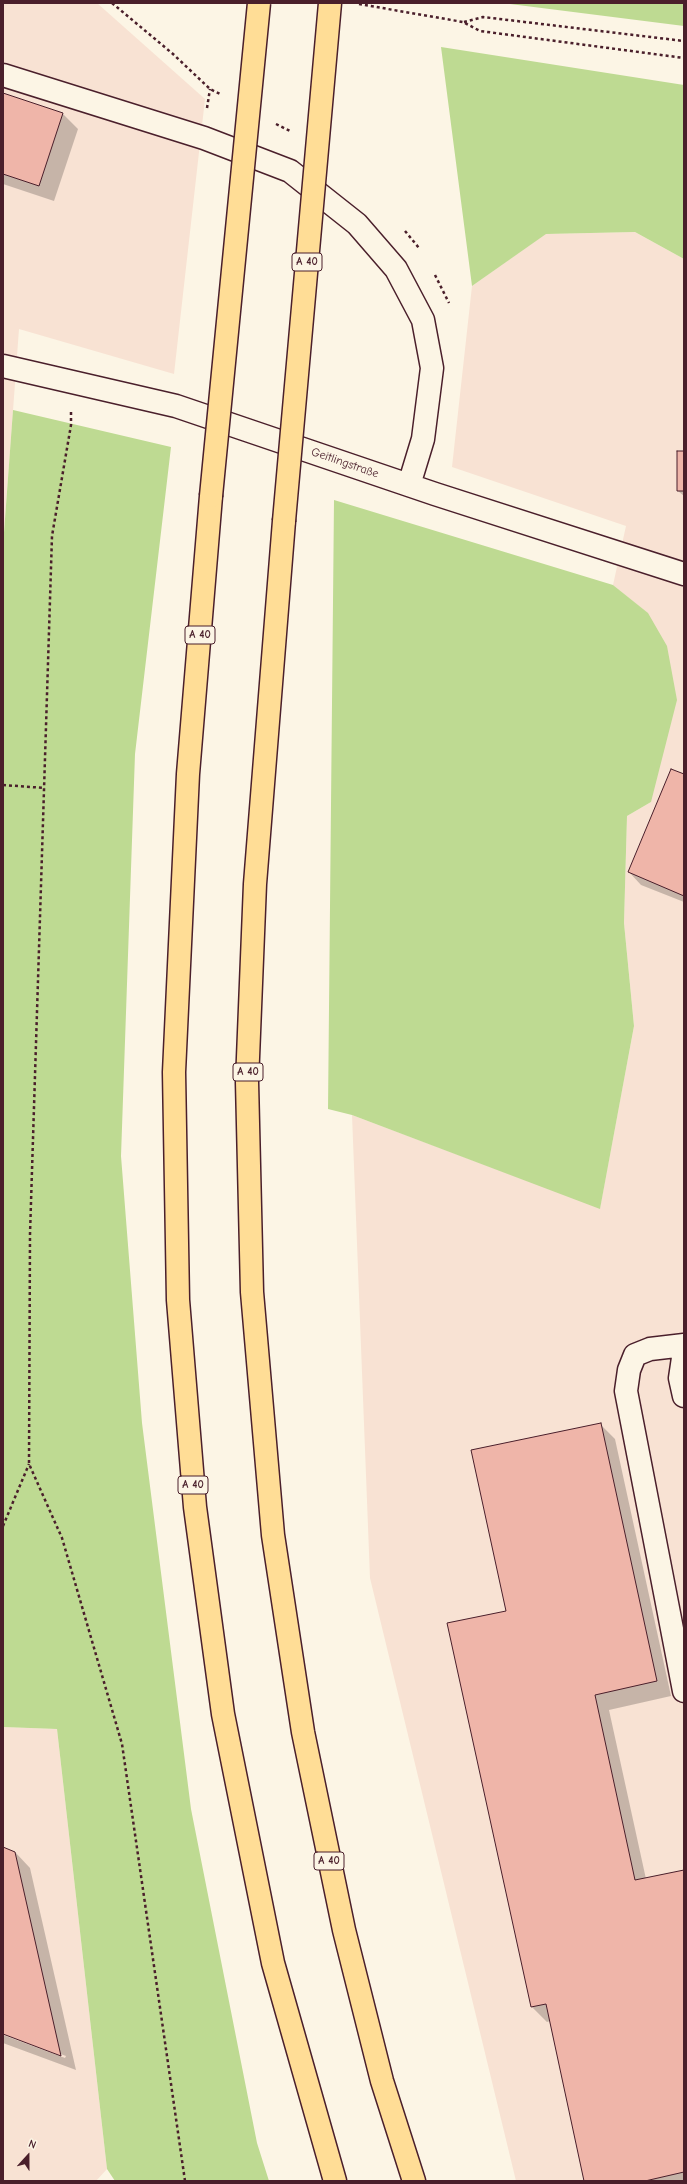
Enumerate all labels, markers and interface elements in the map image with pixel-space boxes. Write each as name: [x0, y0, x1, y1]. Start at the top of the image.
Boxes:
road number: A 40: [292, 253, 322, 271]
street label: Geitlingstraße: [309, 445, 381, 481]
road number: A 40: [185, 626, 215, 644]
road number: A 40: [233, 1063, 263, 1081]
road number: A 40: [178, 1476, 208, 1494]
road number: A 40: [314, 1852, 344, 1870]
north arrow: [8, 2136, 48, 2176]
text: N: [27, 2137, 38, 2152]

